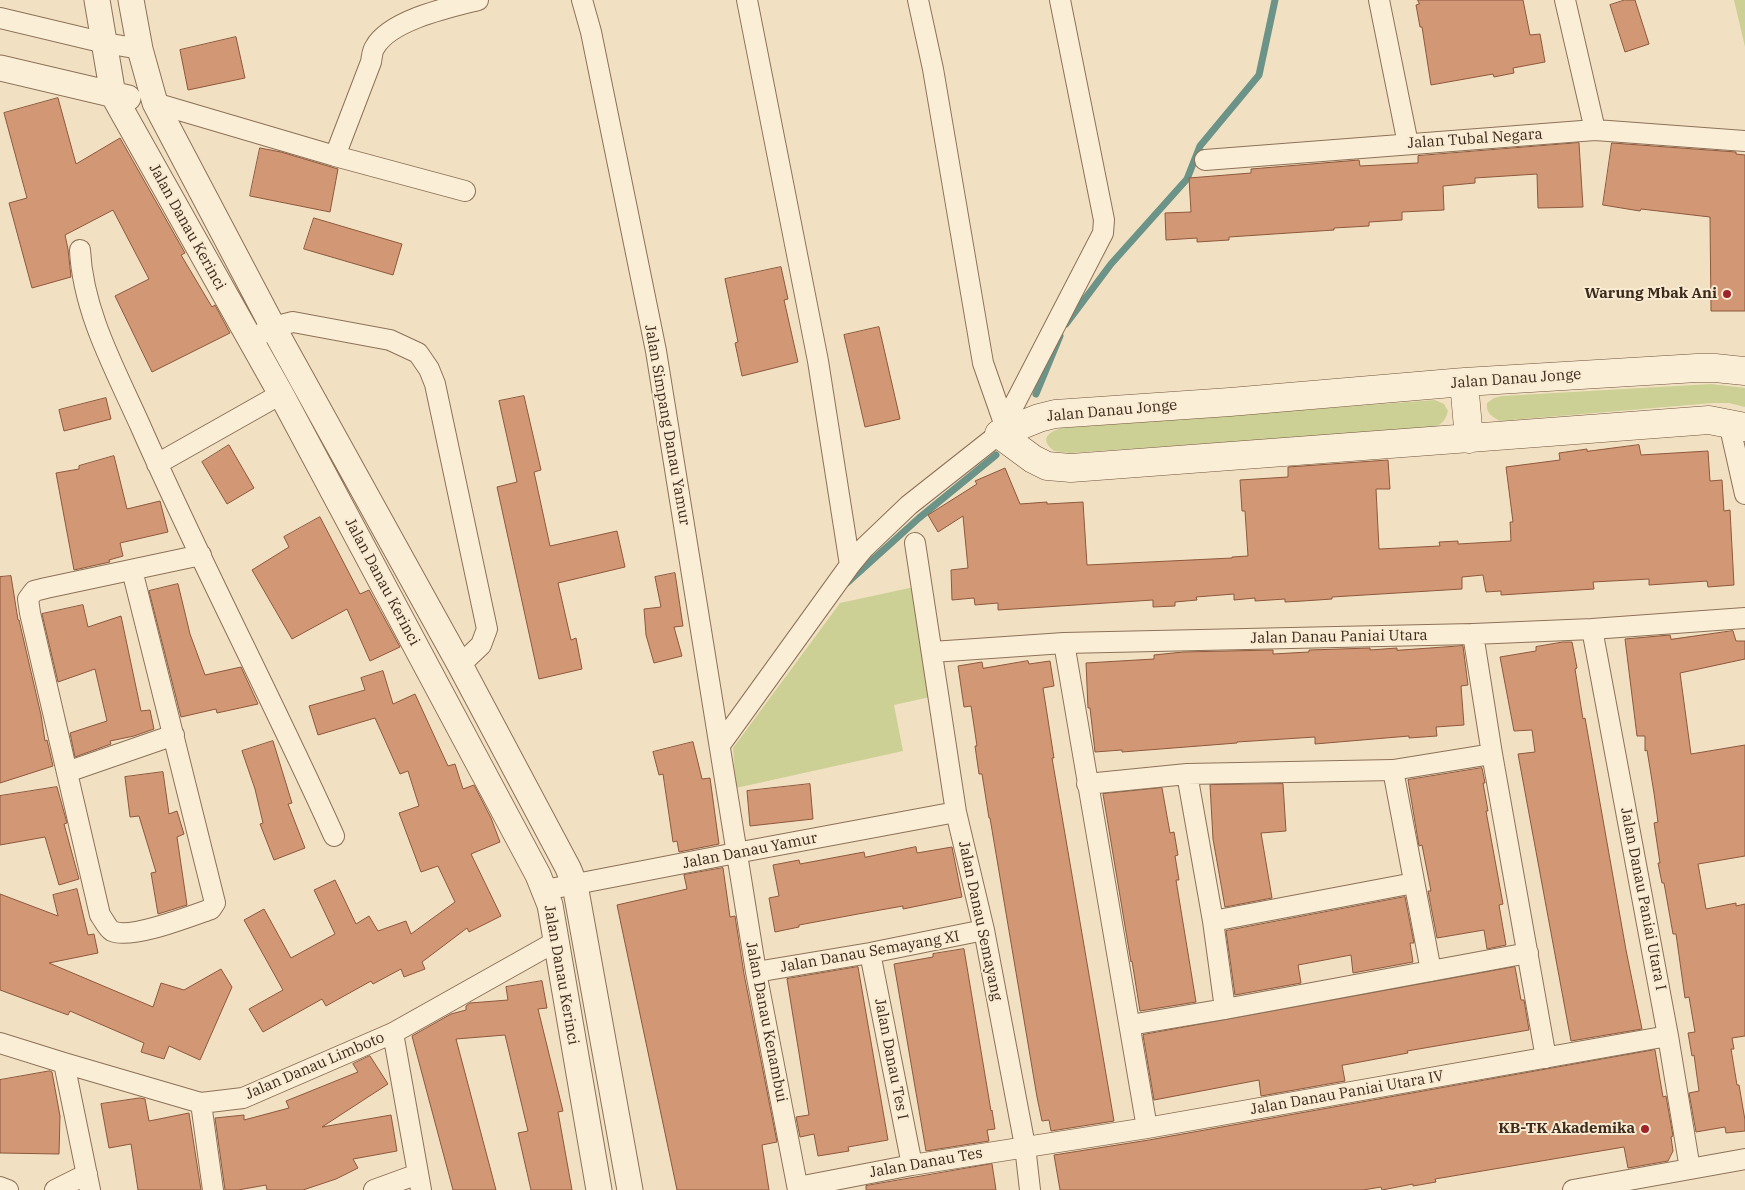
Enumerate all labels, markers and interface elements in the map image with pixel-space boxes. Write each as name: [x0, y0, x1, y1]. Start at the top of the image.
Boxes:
street label: Jalan Tubal Negara: [1407, 125, 1543, 153]
street label: Jalan Danau Kerinci: [145, 161, 229, 293]
place label: Warung Mbak Ani: [1585, 285, 1717, 303]
marker: Warung Mbak Ani: [1721, 288, 1733, 300]
street label: Jalan Simpang Danau Yamur: [640, 323, 694, 527]
street label: Jalan Danau Jonge: [1450, 365, 1582, 393]
street label: Jalan Danau Jonge: [1046, 396, 1178, 426]
street label: Jalan Danau Kerinci: [341, 515, 423, 649]
street label: Jalan Danau Paniai Utara: [1250, 626, 1428, 648]
street label: Jalan Danau Paniai Utara I: [1616, 806, 1670, 992]
street label: Jalan Danau Yamur: [681, 829, 819, 873]
street label: Jalan Danau Semayang: [954, 839, 1006, 1003]
street label: Jalan Danau Kerinci: [540, 904, 582, 1046]
street label: Jalan Danau Semayang XI: [779, 927, 961, 977]
street label: Jalan Danau Kenambui: [742, 940, 790, 1104]
street label: Jalan Danau Tes I: [870, 997, 912, 1121]
street label: Jalan Danau Limboto: [243, 1029, 387, 1103]
street label: Jalan Danau Paniai Utara IV: [1249, 1067, 1445, 1119]
place label: KB-TK Akademika: [1498, 1120, 1635, 1138]
marker: KB-TK Akademika: [1639, 1123, 1651, 1135]
street label: Jalan Danau Tes: [868, 1144, 984, 1182]

